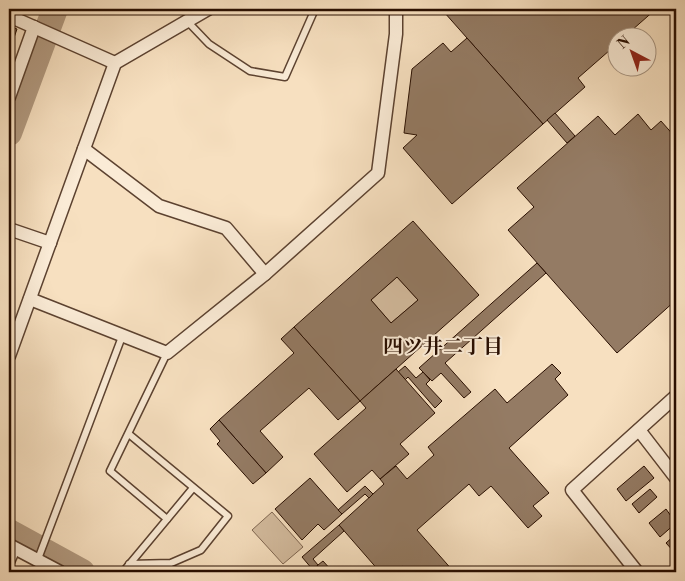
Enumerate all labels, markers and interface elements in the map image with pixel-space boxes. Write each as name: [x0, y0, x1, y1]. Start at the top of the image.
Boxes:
north arrow: [608, 28, 658, 78]
text: N: [614, 33, 634, 53]
district label: 四ツ井二丁目: [383, 335, 503, 360]

